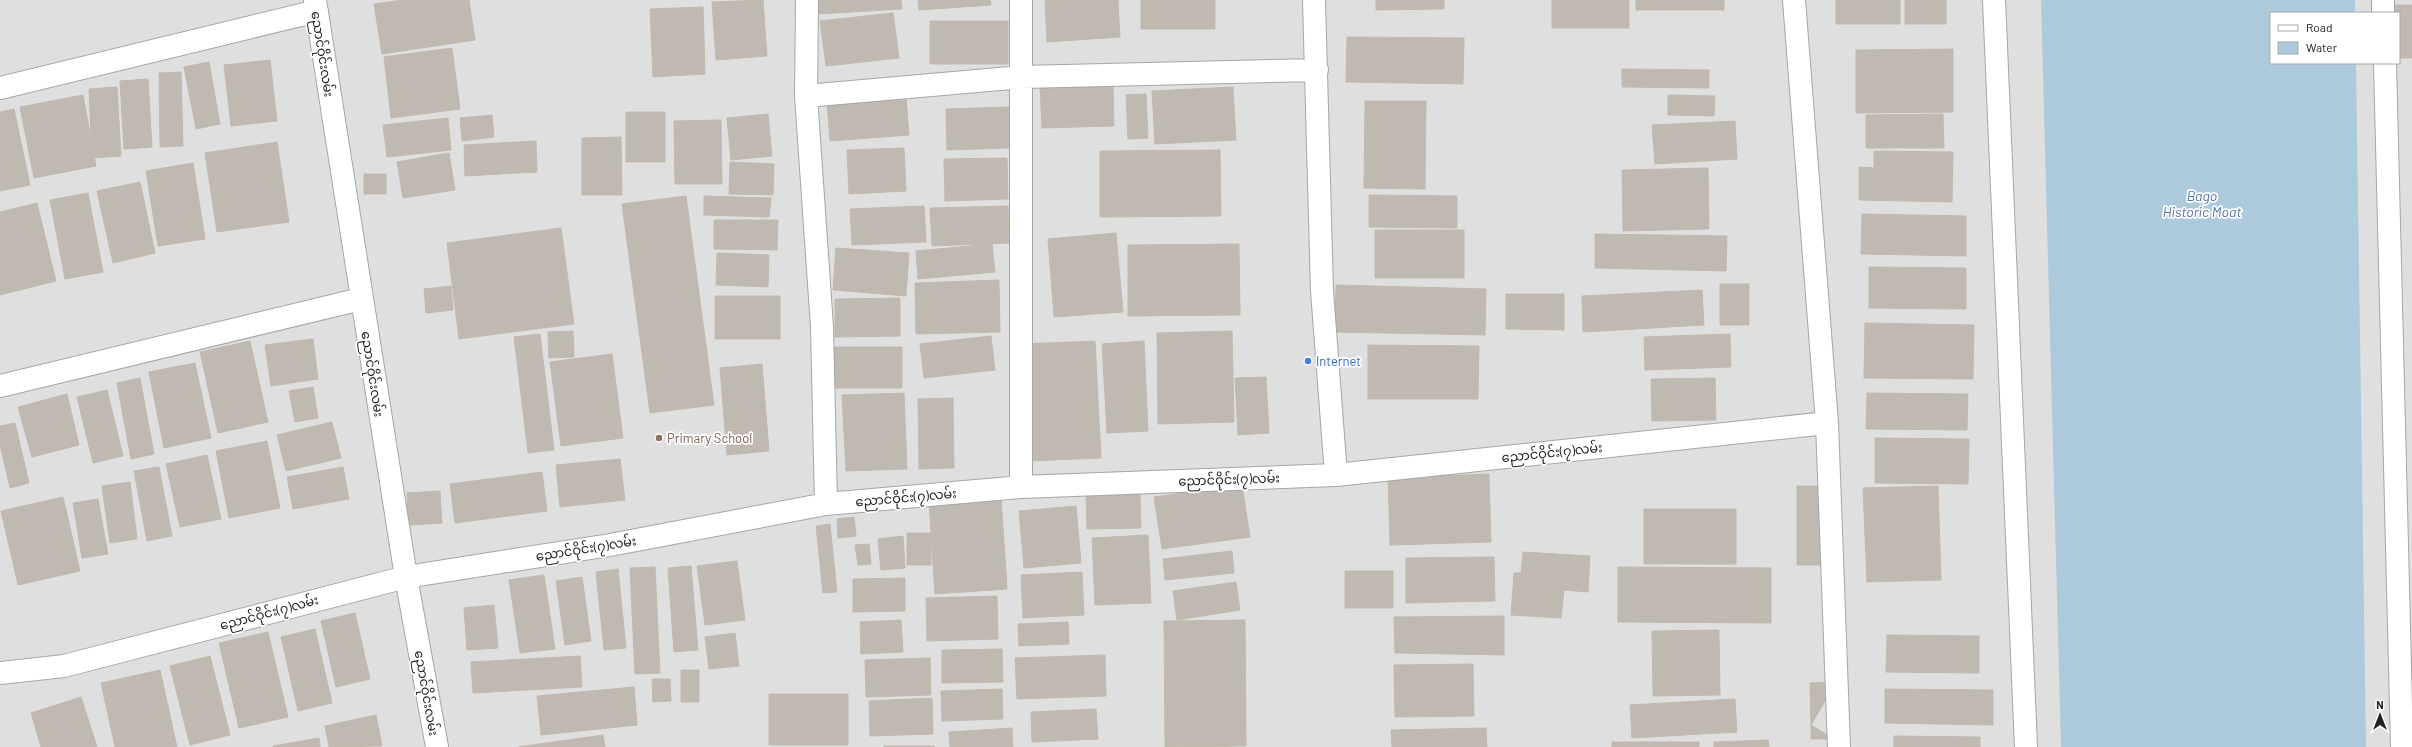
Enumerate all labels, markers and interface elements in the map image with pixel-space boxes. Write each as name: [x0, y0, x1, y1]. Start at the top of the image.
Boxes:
street label: ညောင်ဝိုင်းလမ်း: [305, 10, 338, 98]
legend: [2270, 12, 2400, 64]
text: Road: [2306, 20, 2333, 34]
text: Water: [2306, 40, 2338, 54]
water label: Bago Historic Moat: [2163, 187, 2241, 220]
street label: ညောင်ဝိုင်းလမ်း: [355, 330, 388, 418]
place label: Internet: [1316, 353, 1361, 369]
marker: Internet: [1303, 356, 1313, 366]
place label: Primary School: [667, 430, 752, 446]
marker: Primary School: [654, 433, 664, 443]
street label: ညောင်ဝိုင်း(၇)လမ်း: [1501, 439, 1604, 468]
street label: ညောင်ဝိုင်း(၇)လမ်း: [1178, 469, 1280, 492]
street label: ညောင်ဝိုင်း(၇)လမ်း: [855, 485, 958, 512]
street label: ညောင်ဝိုင်း(၇)လမ်း: [535, 532, 638, 567]
street label: ညောင်ဝိုင်း(၇)လမ်း: [218, 591, 321, 636]
street label: ညောင်ဝိုင်းလမ်း: [409, 649, 442, 737]
north arrow: [2360, 695, 2400, 735]
text: N: [2376, 698, 2384, 711]

